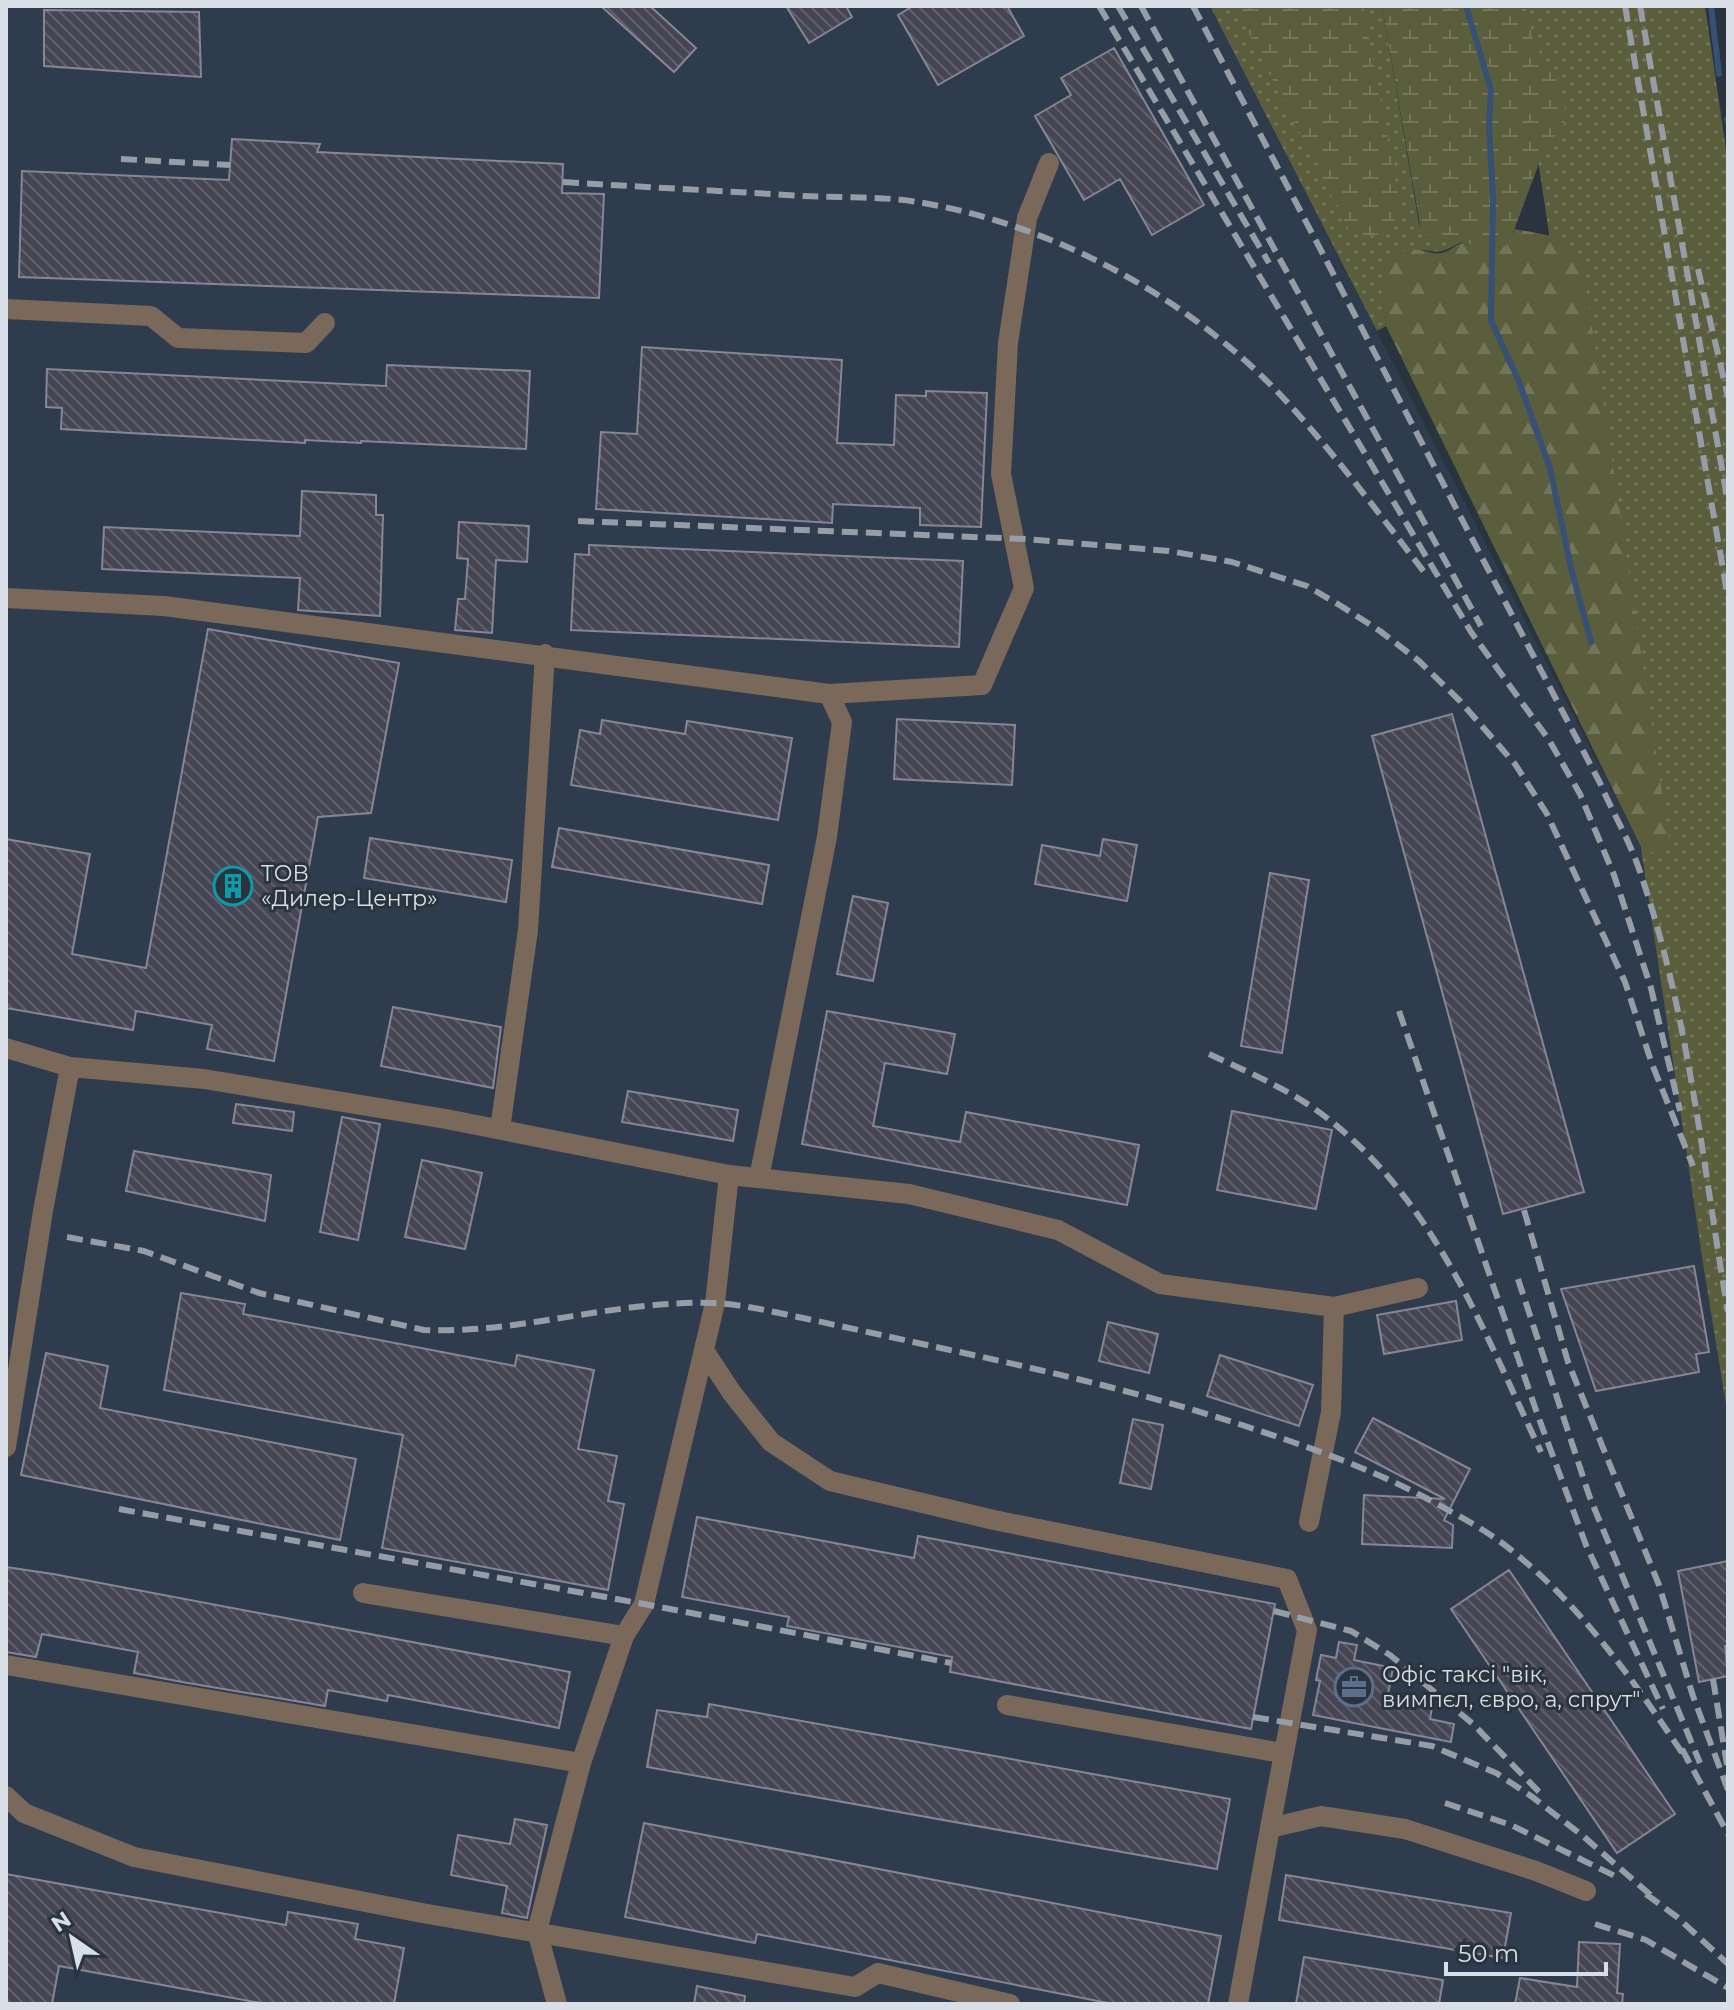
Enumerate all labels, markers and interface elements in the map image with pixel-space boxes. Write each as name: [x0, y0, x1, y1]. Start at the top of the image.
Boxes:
place label: ТОВ «Дилер-Центр»: [261, 860, 438, 912]
building icon: ТОВ «Дилер-Центр»: [212, 865, 254, 907]
place label: Офіс таксі "вік, вимпєл, євро, а, спрут": [1382, 1661, 1641, 1713]
office icon: Офіс таксі "вік, вимпєл, євро, а, спрут": [1333, 1666, 1375, 1708]
north arrow: [32, 1898, 112, 1978]
text: N: [46, 1906, 76, 1938]
scale bar: [1446, 1926, 1606, 1976]
text: 50 m: [1458, 1939, 1519, 1968]

